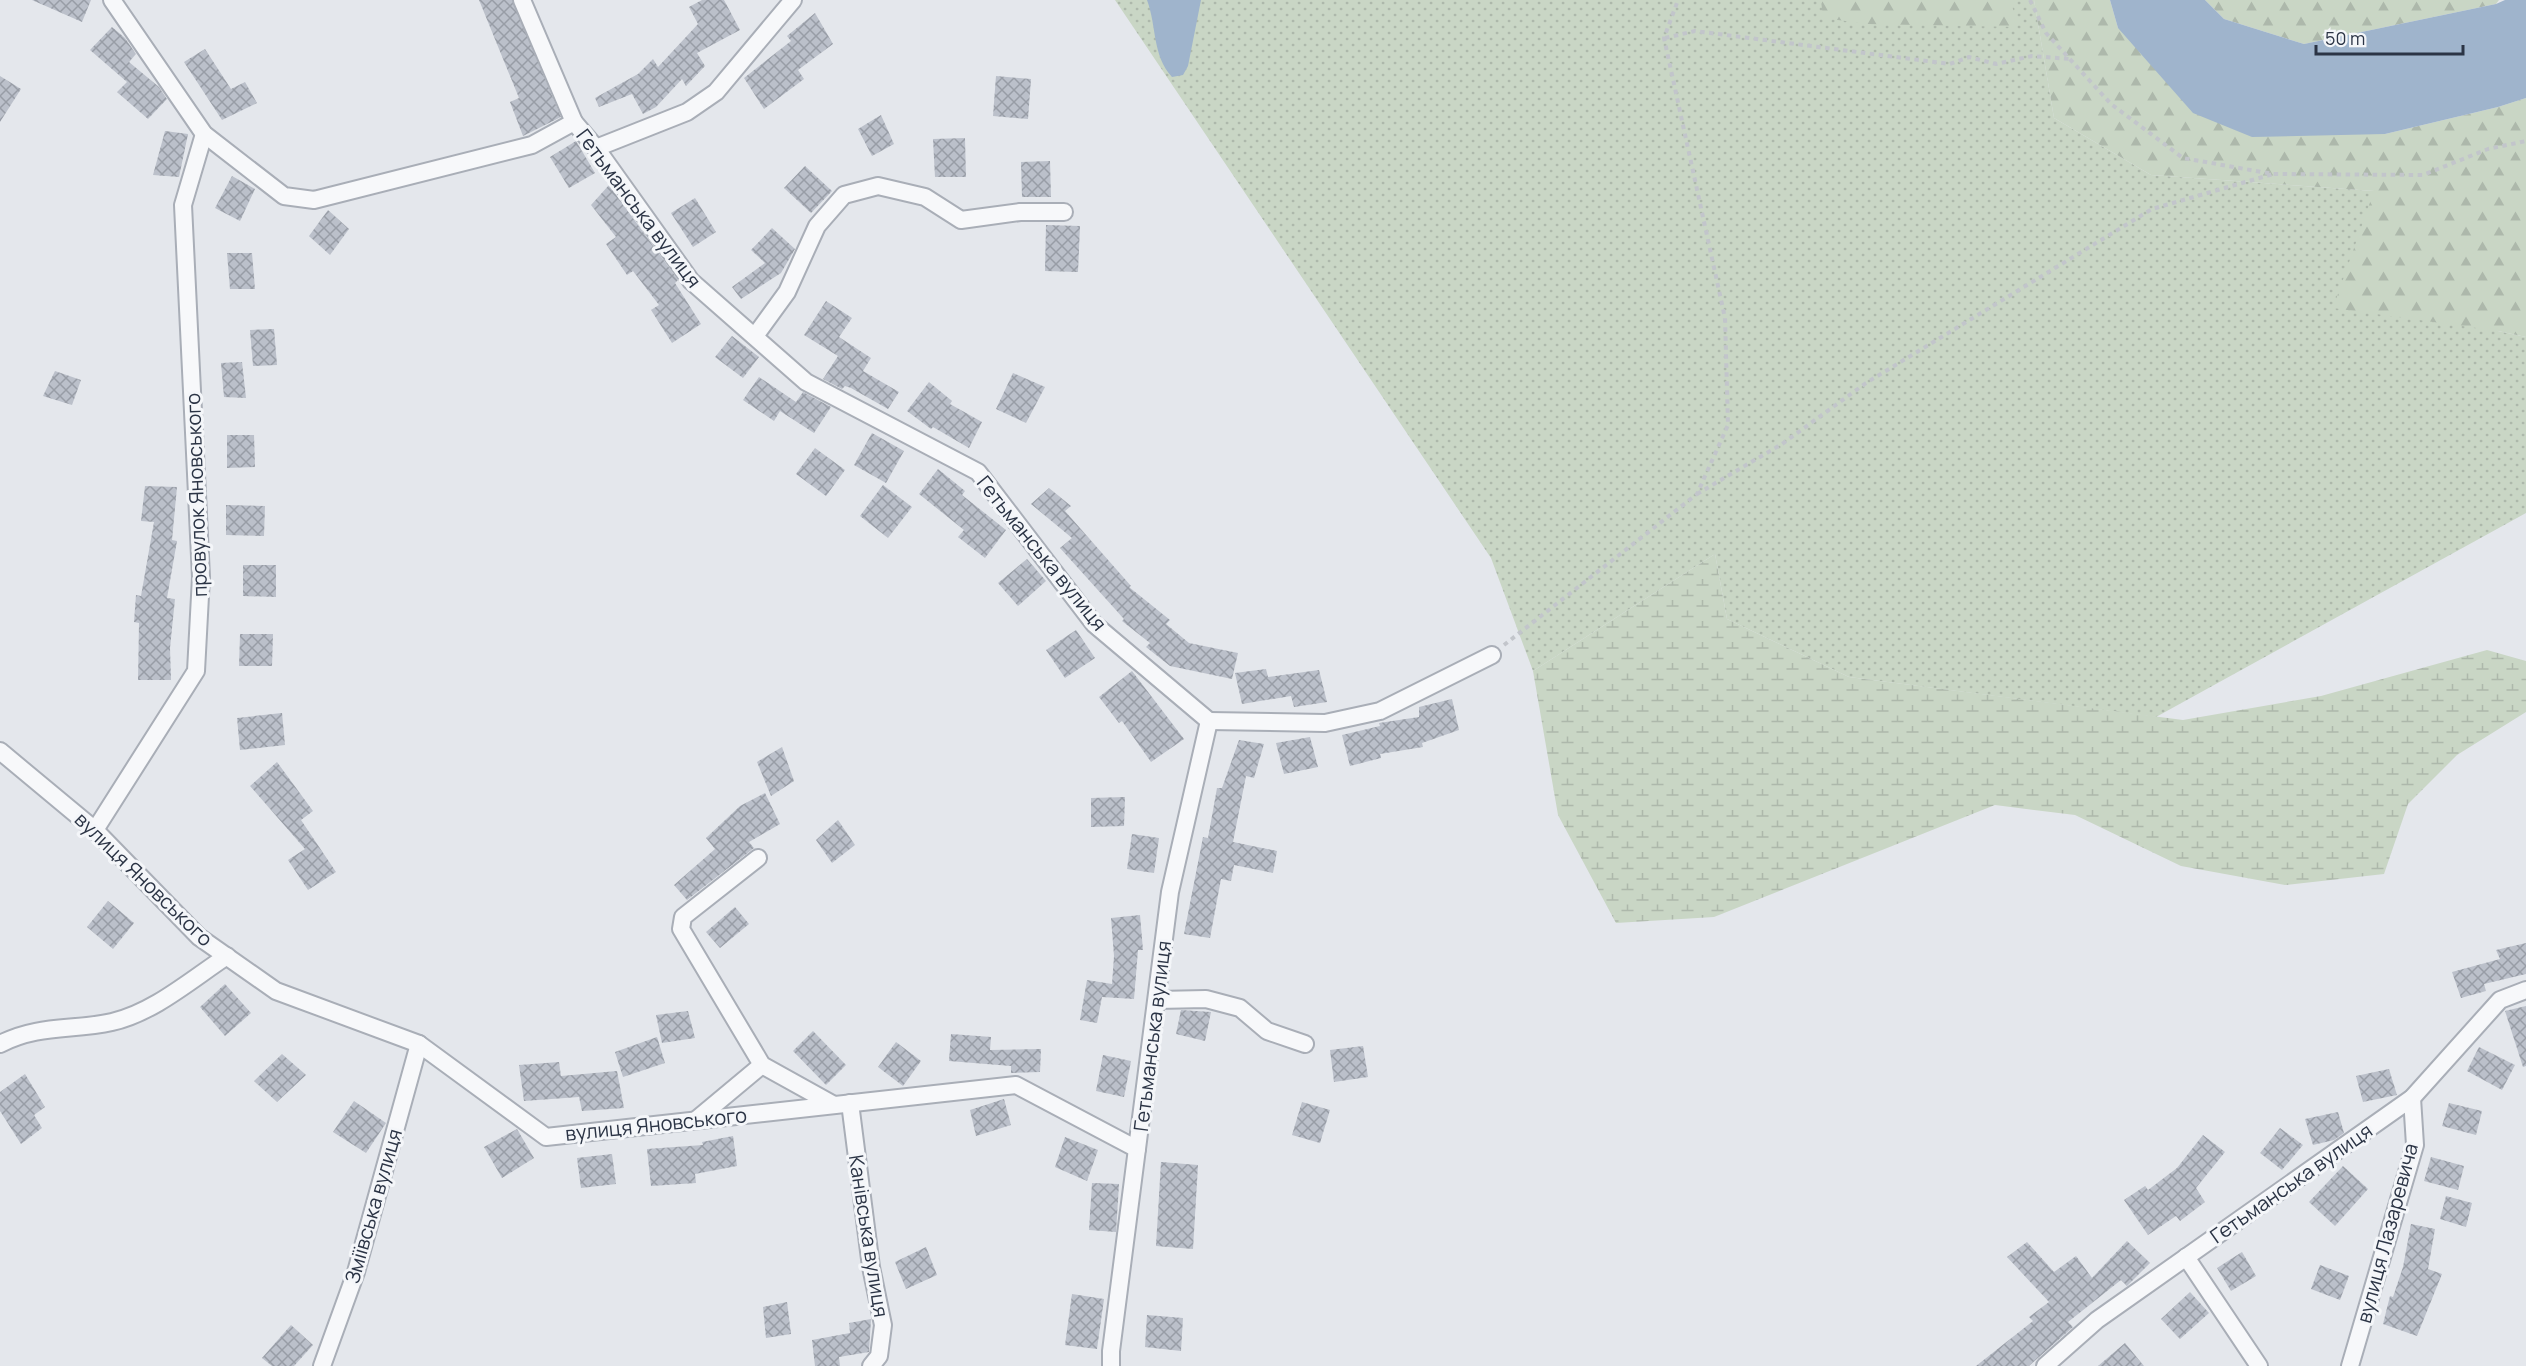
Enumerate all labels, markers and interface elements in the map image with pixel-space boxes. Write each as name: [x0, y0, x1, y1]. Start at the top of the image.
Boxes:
scale bar: [2316, 18, 2463, 56]
text: 50 m: [2325, 26, 2365, 50]
street label: Гетьманська вулиця: [570, 123, 708, 293]
street label: провулок Яновського: [179, 392, 213, 598]
street label: Гетьманська вулиця: [971, 470, 1113, 636]
street label: вулиця Яновського: [69, 806, 219, 952]
street label: Гетьманська вулиця: [1127, 939, 1177, 1133]
street label: вулиця Яновського: [564, 1101, 748, 1147]
street label: Гетьманська вулиця: [2205, 1117, 2377, 1249]
street label: Зміївська вулиця: [338, 1125, 408, 1287]
street label: вулиця Лазаревича: [2350, 1140, 2424, 1326]
street label: Канівська вулиця: [843, 1153, 895, 1319]

